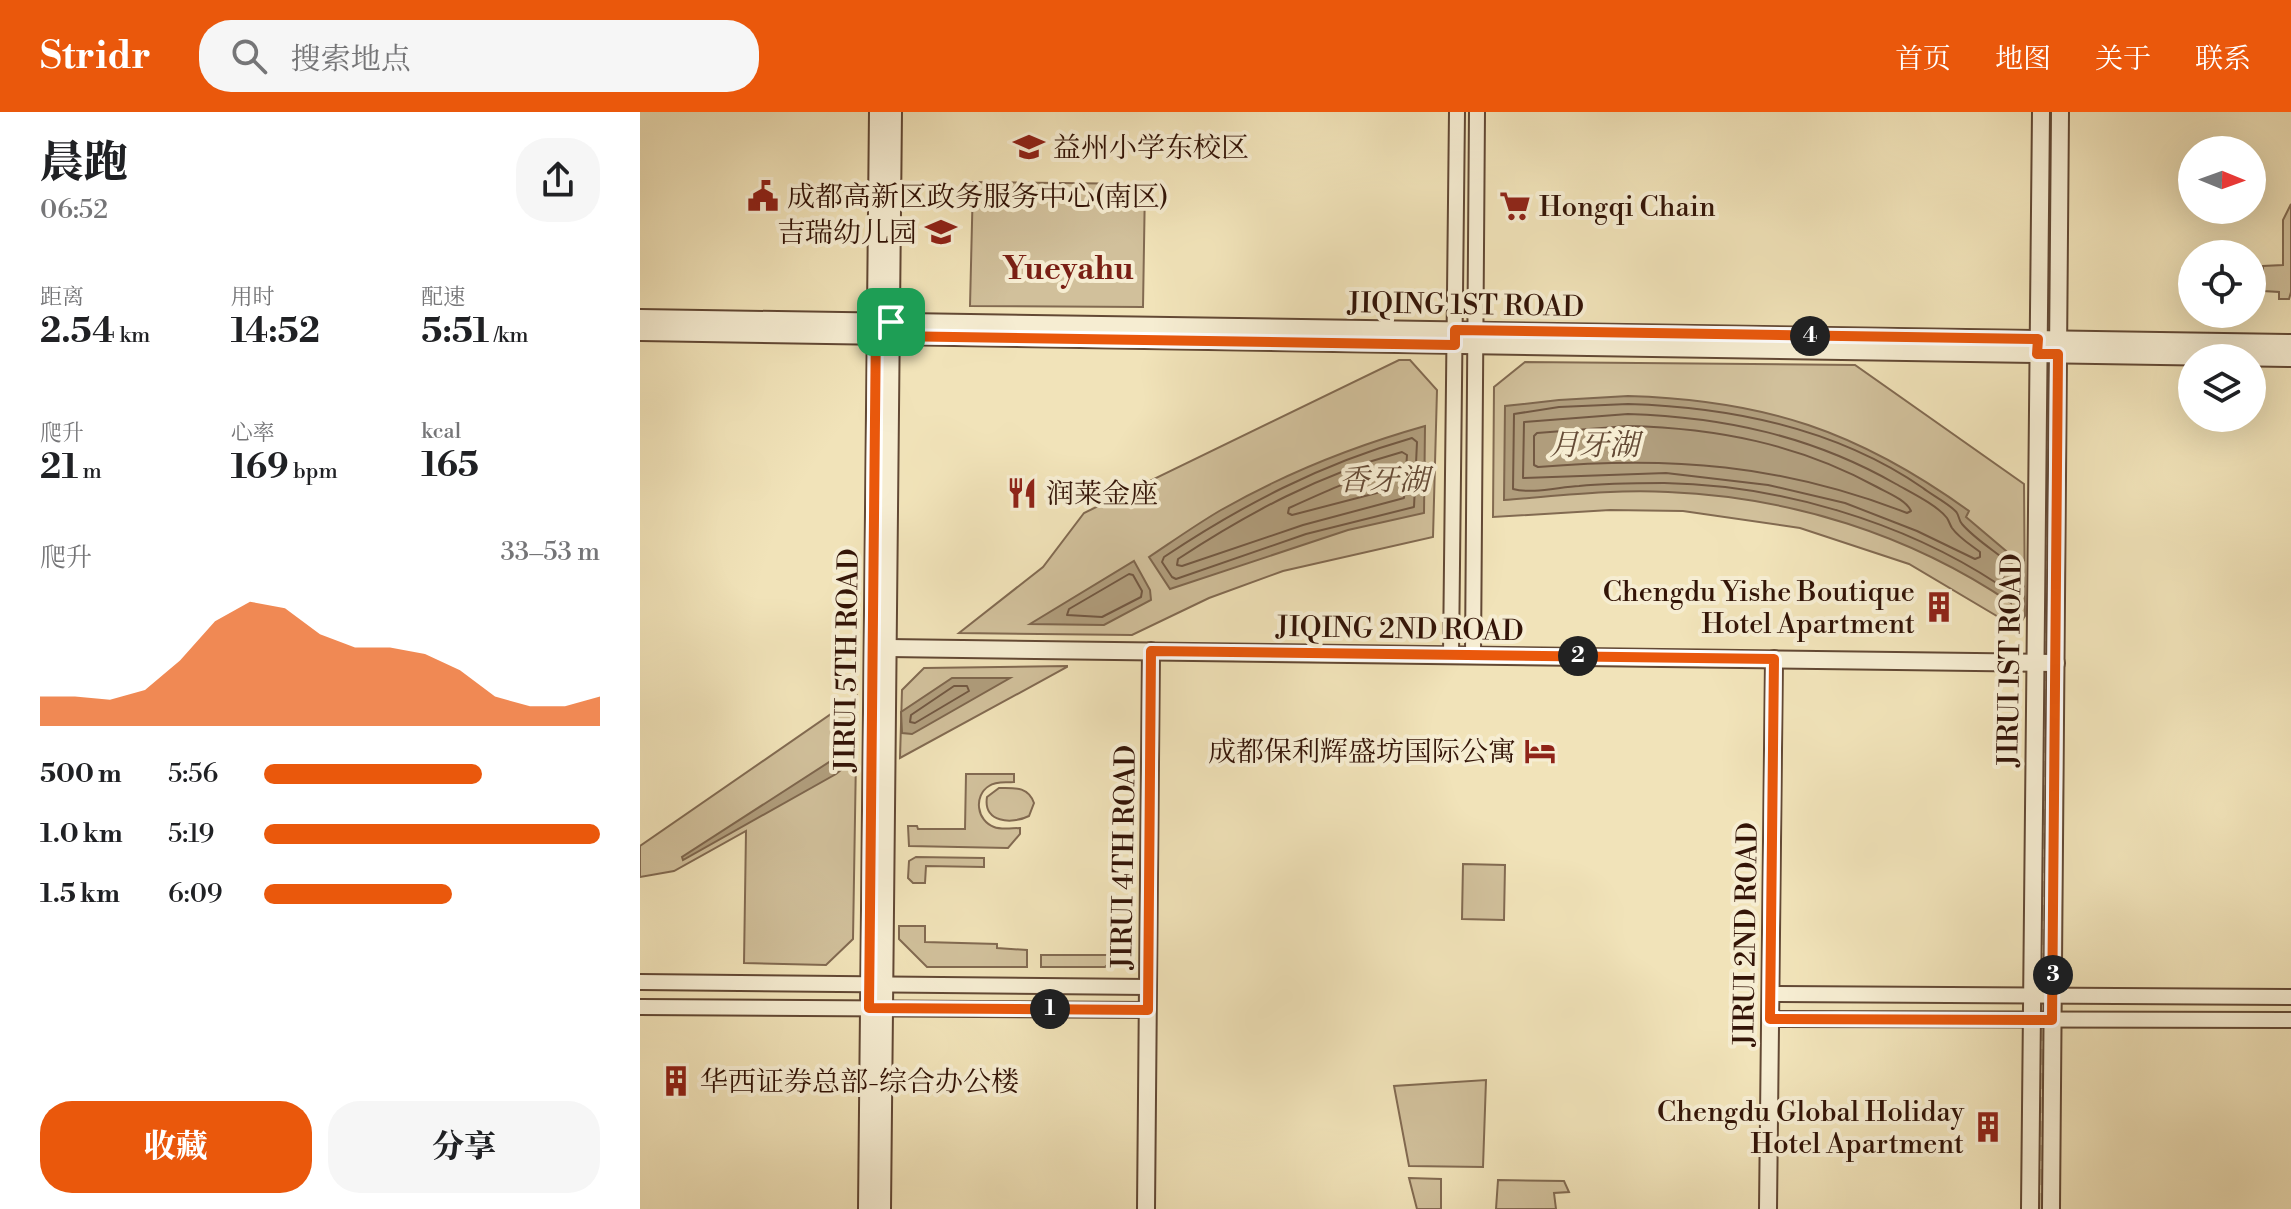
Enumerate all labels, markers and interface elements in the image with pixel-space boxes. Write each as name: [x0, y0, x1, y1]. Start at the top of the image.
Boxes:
search box: [199, 20, 759, 92]
text: Stridr: [40, 33, 151, 80]
icon: search: [227, 34, 271, 78]
text: 搜索地点: [291, 41, 411, 79]
text: 首页: [1895, 42, 1951, 77]
text: 地图: [1995, 42, 2051, 77]
text: 关于: [2095, 42, 2151, 77]
text: 联系: [2195, 42, 2251, 77]
school or university icon: 益州小学东校区: [1012, 130, 1046, 164]
place label: 益州小学东校区: [1053, 131, 1249, 166]
text: 晨跑: [40, 136, 128, 191]
north arrow: [2178, 136, 2266, 224]
map controls: [2178, 136, 2266, 432]
button: share: [516, 138, 600, 222]
public building icon: 成都高新区政务服务中心(南区): [746, 179, 780, 213]
place label: 成都高新区政务服务中心(南区): [787, 180, 1168, 215]
supermarket icon: Hongqi Chain: [1498, 189, 1532, 223]
place label: Hongqi Chain: [1539, 190, 1716, 225]
text: 06:52: [40, 194, 108, 226]
school or university icon: 吉瑞幼儿园: [924, 215, 958, 249]
place label: 吉瑞幼儿园: [777, 216, 917, 251]
button: locate: [2178, 240, 2266, 328]
district label: Yueyahu: [1002, 249, 1134, 289]
text: 距离: [40, 284, 84, 311]
text: 用时: [231, 284, 275, 311]
text: 配速: [421, 284, 465, 311]
street label: JIQING 1ST ROAD: [1346, 286, 1585, 325]
pin: [857, 288, 925, 356]
icon: arrive: [869, 300, 913, 344]
text: 2.54: [40, 311, 115, 353]
text: 14:52: [231, 311, 320, 353]
text: 5:51: [421, 311, 489, 353]
pin: 4: [1790, 316, 1830, 356]
text: km: [115, 322, 150, 349]
text: /km: [489, 322, 529, 349]
text: 4: [1803, 322, 1817, 349]
button: layers: [2178, 344, 2266, 432]
text: kcal: [421, 418, 461, 445]
text: 爬升: [40, 420, 84, 447]
text: 心率: [231, 420, 275, 447]
water label: 月牙湖: [1549, 427, 1644, 465]
text: 165: [421, 445, 479, 487]
text: 21: [40, 447, 78, 489]
text: 169: [231, 447, 289, 489]
text: m: [78, 458, 102, 485]
text: bpm: [289, 458, 338, 485]
water label: 香牙湖: [1339, 462, 1434, 500]
restaurant icon: 润莱金座: [1005, 476, 1039, 510]
place label: 润莱金座: [1046, 477, 1158, 512]
text: 33–53 m: [500, 536, 600, 568]
text: 爬升: [40, 542, 92, 574]
street label: JIRUI 5TH ROAD: [828, 548, 867, 773]
street label: JIRUI 1ST ROAD: [1991, 553, 2030, 768]
place label: Chengdu Yishe Boutique Hotel Apartment: [1603, 575, 1915, 642]
building icon: Chengdu Yishe Boutique Hotel Apartment: [1922, 590, 1956, 624]
street label: JIQING 2ND ROAD: [1275, 610, 1524, 649]
pin: 2: [1558, 636, 1598, 676]
text: 2: [1571, 642, 1585, 669]
hotel icon: 成都保利辉盛坊国际公寓: [1523, 734, 1557, 768]
place label: 成都保利辉盛坊国际公寓: [1208, 735, 1516, 770]
street label: JIRUI 4TH ROAD: [1105, 745, 1144, 971]
text: 500 m: [40, 758, 122, 790]
text: 5:56: [168, 758, 218, 790]
text: 1.0 km: [40, 818, 123, 850]
text: 5:19: [168, 818, 214, 850]
street label: JIRUI 2ND ROAD: [1727, 822, 1766, 1047]
text: 1.5 km: [40, 878, 120, 910]
text: 6:09: [168, 878, 223, 910]
pin: 3: [2033, 955, 2073, 995]
text: 3: [2046, 961, 2060, 988]
pin: 1: [1030, 989, 1070, 1029]
text: 1: [1045, 995, 1055, 1022]
building icon: 华西证券总部-综合办公楼: [659, 1064, 693, 1098]
place label: 华西证券总部-综合办公楼: [700, 1065, 1019, 1100]
place label: Chengdu Global Holiday Hotel Apartment: [1657, 1095, 1964, 1162]
button: 收藏: [40, 1101, 312, 1193]
button: 分享: [328, 1101, 600, 1193]
building icon: Chengdu Global Holiday Hotel Apartment: [1971, 1110, 2005, 1144]

